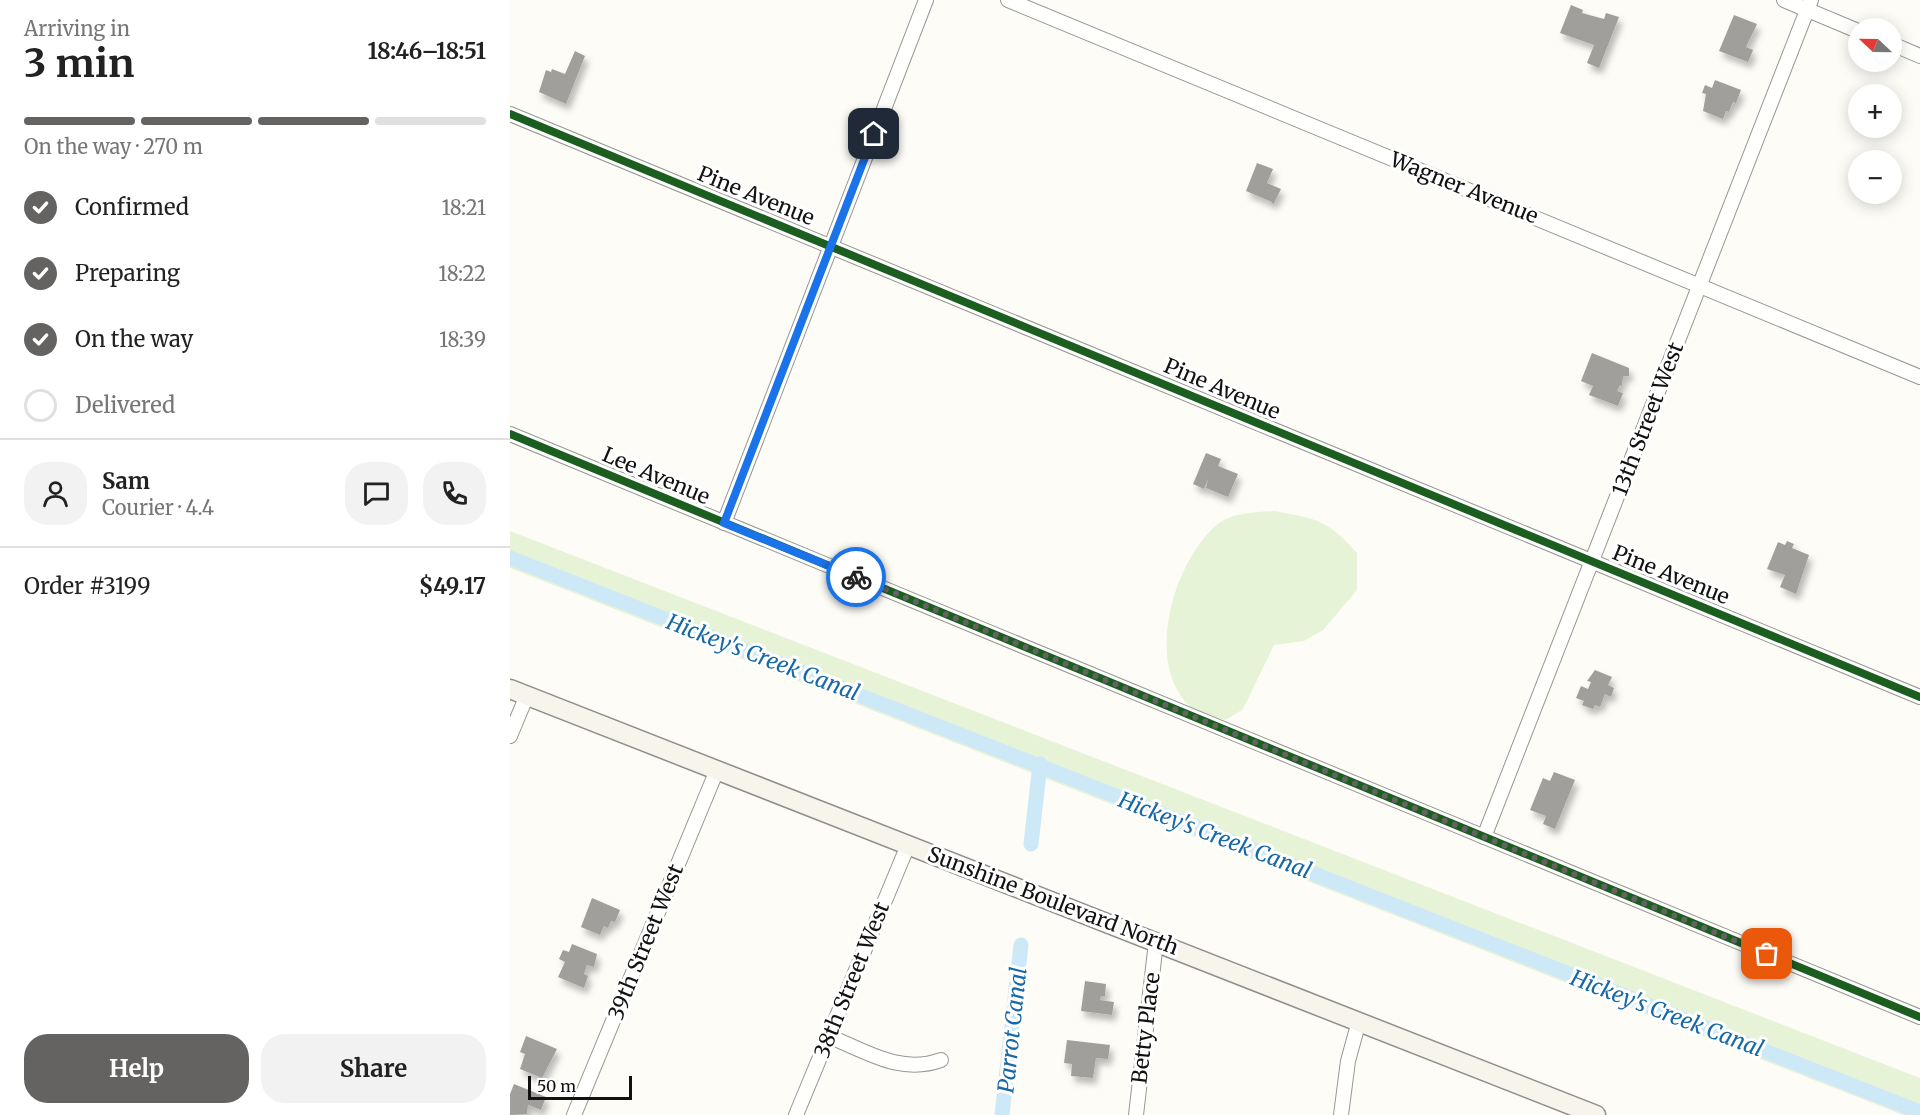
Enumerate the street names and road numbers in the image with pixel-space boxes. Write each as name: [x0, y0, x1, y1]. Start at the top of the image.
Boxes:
street label: Wagner Avenue: [1385, 145, 1542, 230]
street label: Pine Avenue: [694, 160, 819, 231]
street label: 13th Street West: [1606, 338, 1689, 499]
street label: Pine Avenue: [1160, 352, 1284, 425]
street label: Lee Avenue: [598, 441, 714, 510]
street label: Pine Avenue: [1609, 539, 1734, 610]
street label: Sunshine Boulevard North: [924, 840, 1182, 961]
street label: 39th Street West: [602, 860, 689, 1024]
street label: 38th Street West: [808, 898, 895, 1062]
street label: Betty Place: [1125, 971, 1166, 1085]

